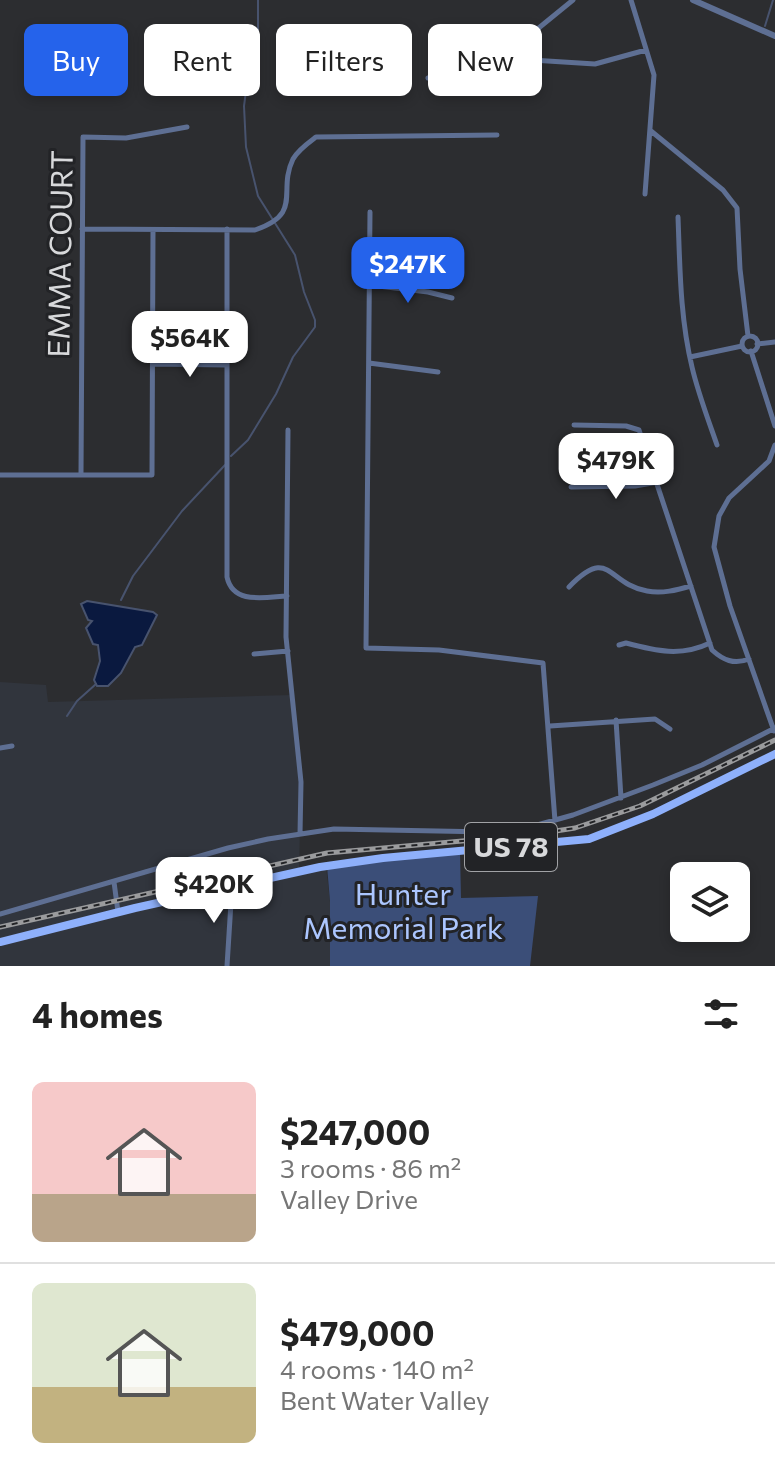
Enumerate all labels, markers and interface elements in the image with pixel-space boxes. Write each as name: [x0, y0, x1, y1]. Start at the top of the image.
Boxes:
chip: Buy: [24, 24, 128, 96]
chip: Rent: [144, 24, 260, 96]
chip: Filters: [276, 24, 412, 96]
chip: New: [428, 24, 542, 96]
street label: EMMA COURT: [38, 150, 79, 358]
pin: $247K: [352, 237, 464, 305]
text: $247K: [369, 247, 447, 278]
pin: $564K: [134, 311, 246, 379]
text: $564K: [150, 321, 230, 352]
pin: $479K: [560, 433, 672, 501]
text: $479K: [577, 443, 655, 474]
road number: US 78: [465, 823, 557, 871]
pin: $420K: [158, 857, 270, 925]
map controls: [670, 862, 750, 942]
button: layers: [670, 862, 750, 942]
text: $420K: [174, 867, 254, 898]
park label: Hunter Memorial Park: [303, 874, 503, 945]
icon: filters: [699, 992, 743, 1036]
text: 4 homes: [32, 993, 163, 1035]
text: $247,000: [280, 1110, 430, 1152]
icon: home: [96, 1114, 192, 1210]
text: 3 rooms · 86 m²: [280, 1152, 461, 1183]
text: Valley Drive: [280, 1183, 418, 1214]
text: $479,000: [280, 1311, 435, 1353]
icon: home: [96, 1315, 192, 1411]
text: 4 rooms · 140 m²: [280, 1353, 474, 1384]
text: Bent Water Valley: [280, 1384, 489, 1415]

